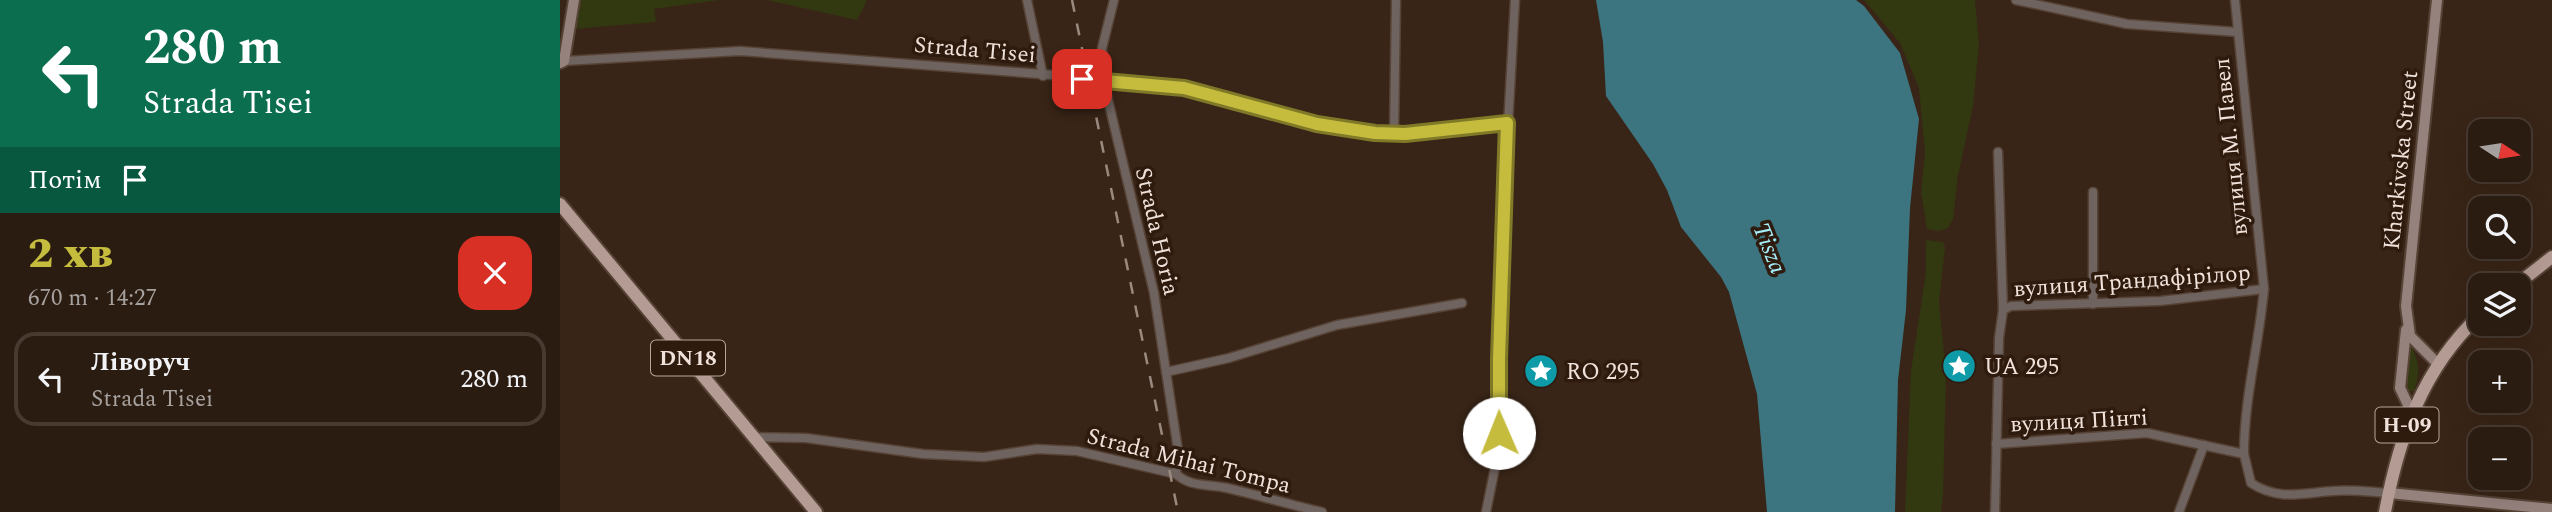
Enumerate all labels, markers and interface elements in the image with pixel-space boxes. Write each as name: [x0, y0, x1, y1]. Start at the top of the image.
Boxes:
text: 280 m: [143, 11, 282, 86]
icon: left: [28, 28, 119, 119]
street label: Strada Tisei: [912, 28, 1037, 73]
pin: [1052, 49, 1112, 109]
street label: вулиця М. Павел: [2205, 56, 2258, 237]
icon: arrive: [1063, 60, 1101, 98]
street label: Kharkivska Street: [2375, 69, 2428, 252]
text: Strada Tisei: [143, 79, 313, 128]
north arrow: [2468, 119, 2530, 182]
map controls: [2468, 119, 2531, 490]
text: Потім: [28, 160, 102, 200]
icon: arrive: [116, 161, 154, 199]
street label: Strada Horia: [1125, 164, 1188, 299]
button: search: [2468, 196, 2531, 259]
water label: Tisza: [1743, 217, 1796, 279]
text: 2 хв: [28, 223, 113, 286]
button: close: [458, 236, 532, 310]
street label: вулиця Трандафірілор: [2012, 256, 2252, 307]
button: layers: [2468, 273, 2531, 336]
text: 670 m · 14:27: [28, 281, 157, 316]
road number: DN18: [651, 340, 725, 376]
text: Ліворуч: [91, 342, 190, 382]
place icon: UA 295: [1940, 347, 1978, 385]
place label: UA 295: [1984, 350, 2059, 385]
button: +: [2468, 350, 2531, 413]
place icon: RO 295: [1522, 352, 1560, 390]
place label: RO 295: [1566, 355, 1640, 390]
text: 280 m: [460, 359, 528, 399]
icon: left: [32, 360, 70, 398]
text: Strada Tisei: [91, 382, 213, 417]
position arrow: [1462, 396, 1536, 470]
street label: вулиця Пінті: [2009, 400, 2149, 443]
road number: Н-09: [2375, 408, 2438, 442]
street label: Strada Mihai Tompa: [1083, 419, 1294, 504]
button: −: [2468, 427, 2531, 490]

